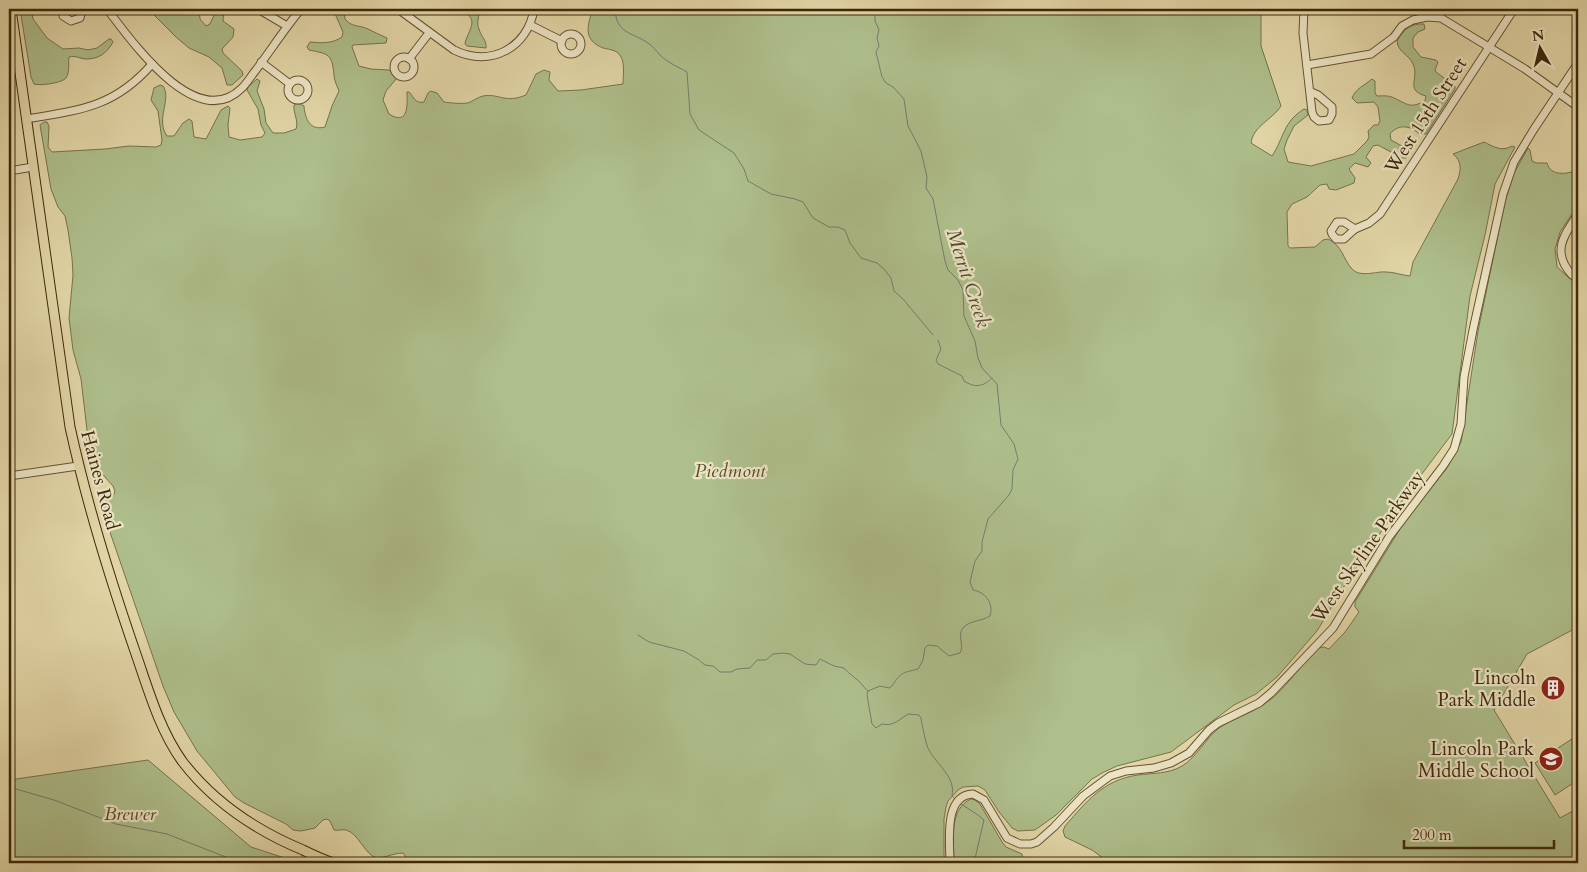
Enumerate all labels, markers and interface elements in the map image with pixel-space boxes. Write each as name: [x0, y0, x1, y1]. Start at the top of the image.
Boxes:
north arrow: [1514, 22, 1564, 72]
text: N: [1531, 25, 1546, 46]
street label: West 15th Street: [1378, 52, 1473, 180]
water label: Merrit Creek: [940, 225, 997, 331]
street label: Haines Road: [74, 428, 126, 533]
park label: Piedmont: [695, 458, 766, 484]
street label: West Skyline Parkway: [1305, 465, 1431, 629]
place label: Lincoln Park Middle: [1437, 665, 1536, 713]
building icon: Lincoln Park Middle: [1540, 675, 1566, 701]
place label: Lincoln Park Middle School: [1418, 736, 1535, 784]
school or university icon: Lincoln Park Middle School: [1538, 746, 1564, 772]
park label: Brewer: [104, 801, 157, 827]
scale bar: [1404, 817, 1554, 849]
text: 200 m: [1412, 825, 1452, 845]

